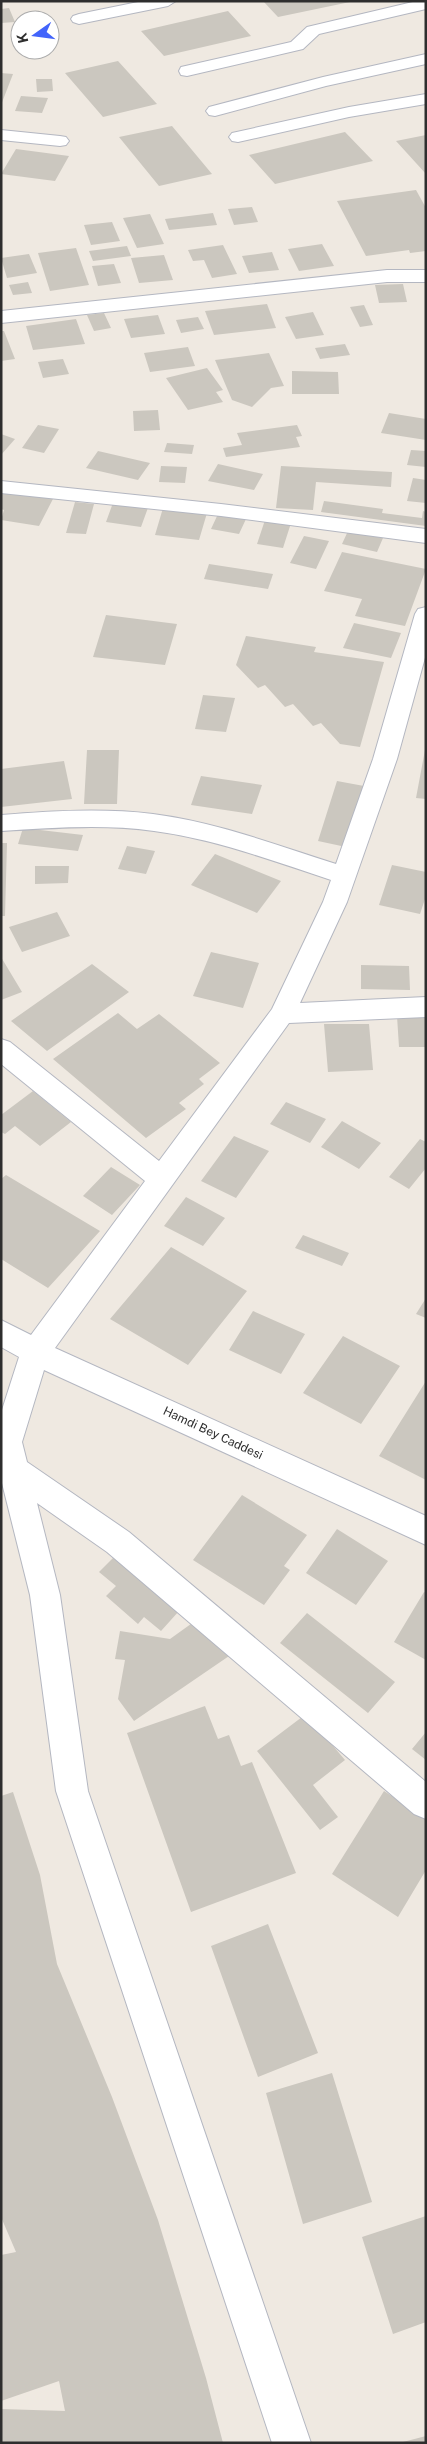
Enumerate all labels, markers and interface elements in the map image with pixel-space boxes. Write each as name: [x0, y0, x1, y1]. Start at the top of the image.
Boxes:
north arrow: [10, 10, 60, 60]
text: K: [13, 31, 31, 45]
street label: Hamdi Bey Caddesi: [161, 1404, 265, 1462]

